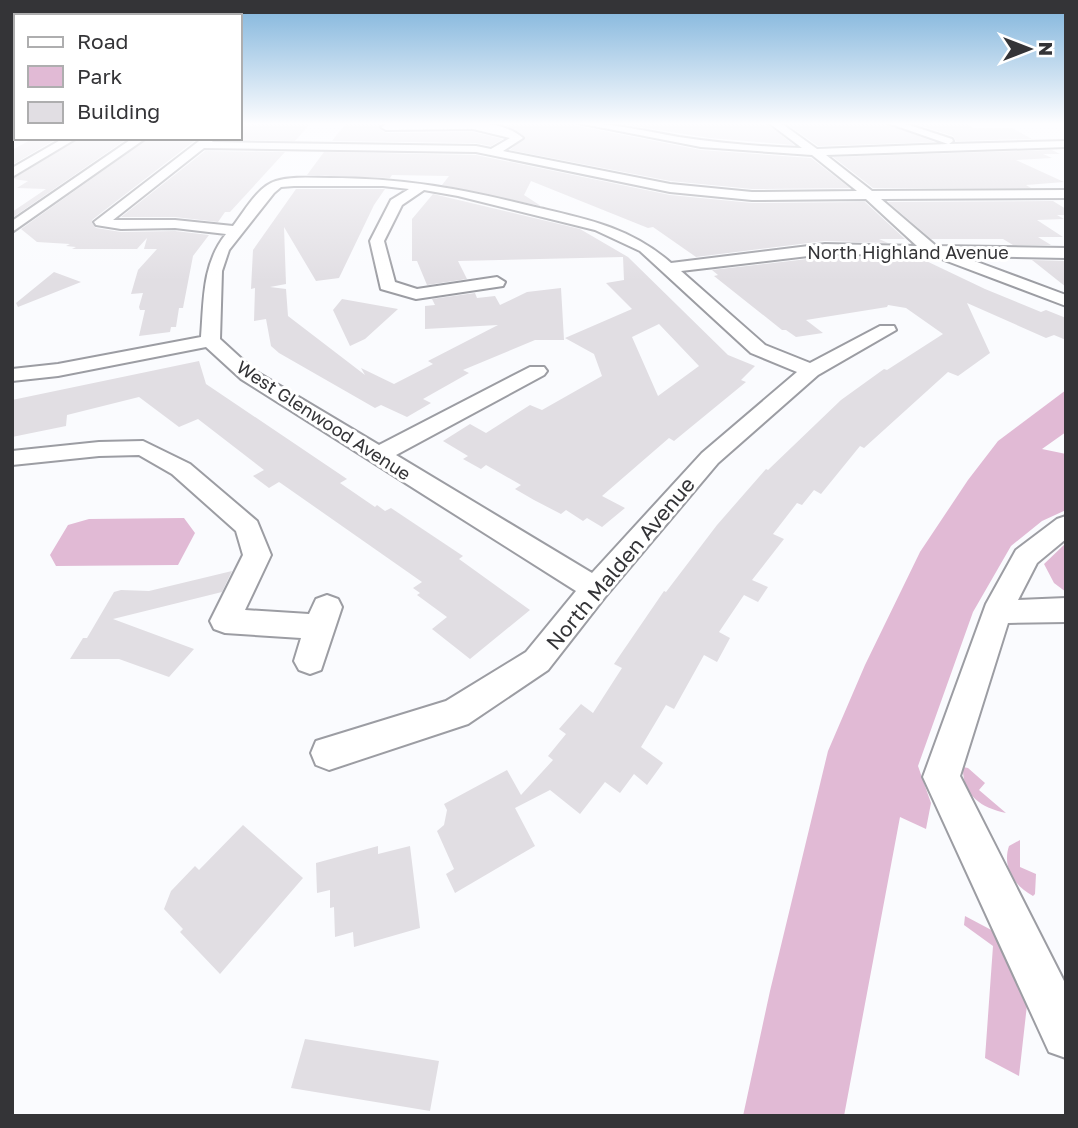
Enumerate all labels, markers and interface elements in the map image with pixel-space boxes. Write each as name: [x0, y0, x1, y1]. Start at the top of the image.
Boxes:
legend: [14, 14, 242, 140]
north arrow: [994, 14, 1064, 84]
text: Road: [77, 28, 128, 54]
text: N: [1035, 42, 1058, 56]
text: Park: [77, 63, 123, 89]
text: Building: [77, 98, 160, 124]
street label: North Highland Avenue: [807, 241, 1009, 263]
street label: West Glenwood Avenue: [233, 356, 415, 484]
street label: North Malden Avenue: [540, 471, 700, 655]

